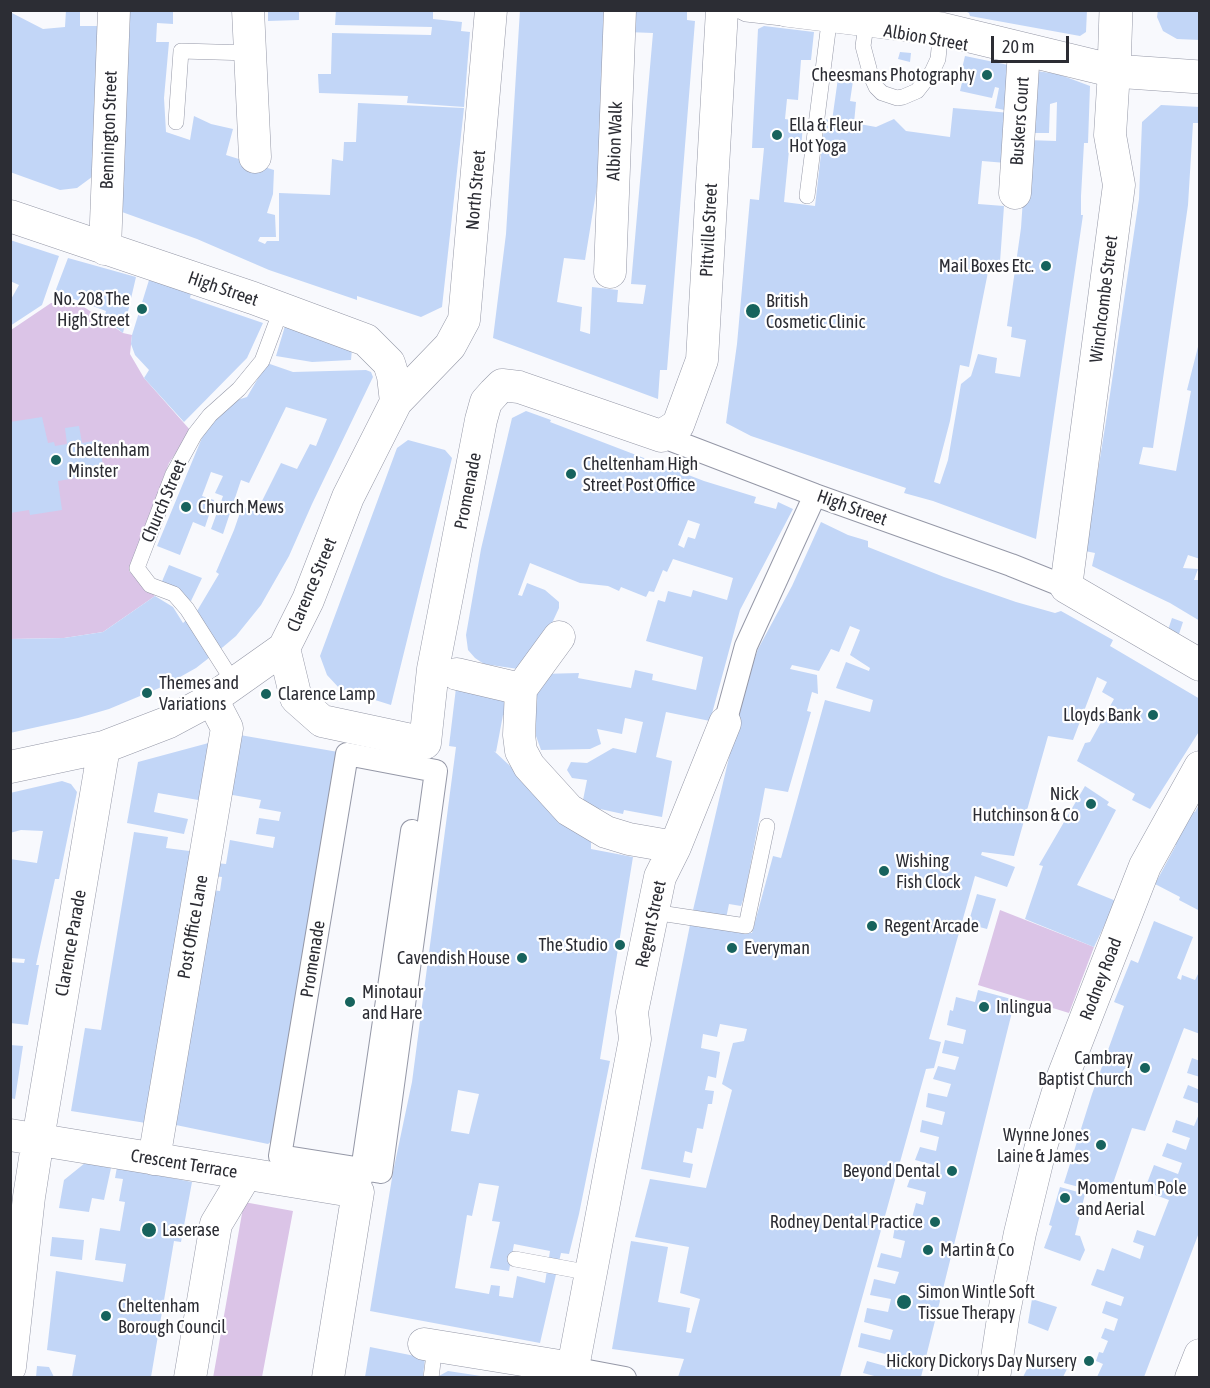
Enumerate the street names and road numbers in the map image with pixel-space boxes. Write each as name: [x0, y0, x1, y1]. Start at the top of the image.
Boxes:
street label: Albion Street: [882, 20, 970, 56]
street label: Bennington Street: [96, 70, 122, 190]
street label: Buskers Court: [1006, 76, 1034, 166]
street label: Albion Walk: [603, 101, 627, 181]
street label: North Street: [462, 149, 490, 231]
street label: Pittville Street: [696, 182, 722, 278]
street label: Winchcombe Street: [1085, 234, 1123, 364]
street label: High Street: [185, 267, 261, 311]
street label: Promenade: [450, 451, 486, 531]
street label: Church Street: [137, 456, 191, 546]
street label: High Street: [814, 485, 890, 531]
street label: Clarence Street: [282, 535, 342, 635]
street label: Post Office Lane: [173, 873, 213, 981]
street label: Regent Street: [631, 878, 671, 970]
street label: Clarence Parade: [51, 888, 91, 998]
street label: Promenade: [296, 919, 330, 999]
street label: Rodney Road: [1075, 935, 1127, 1023]
street label: Crescent Terrace: [129, 1145, 239, 1183]

